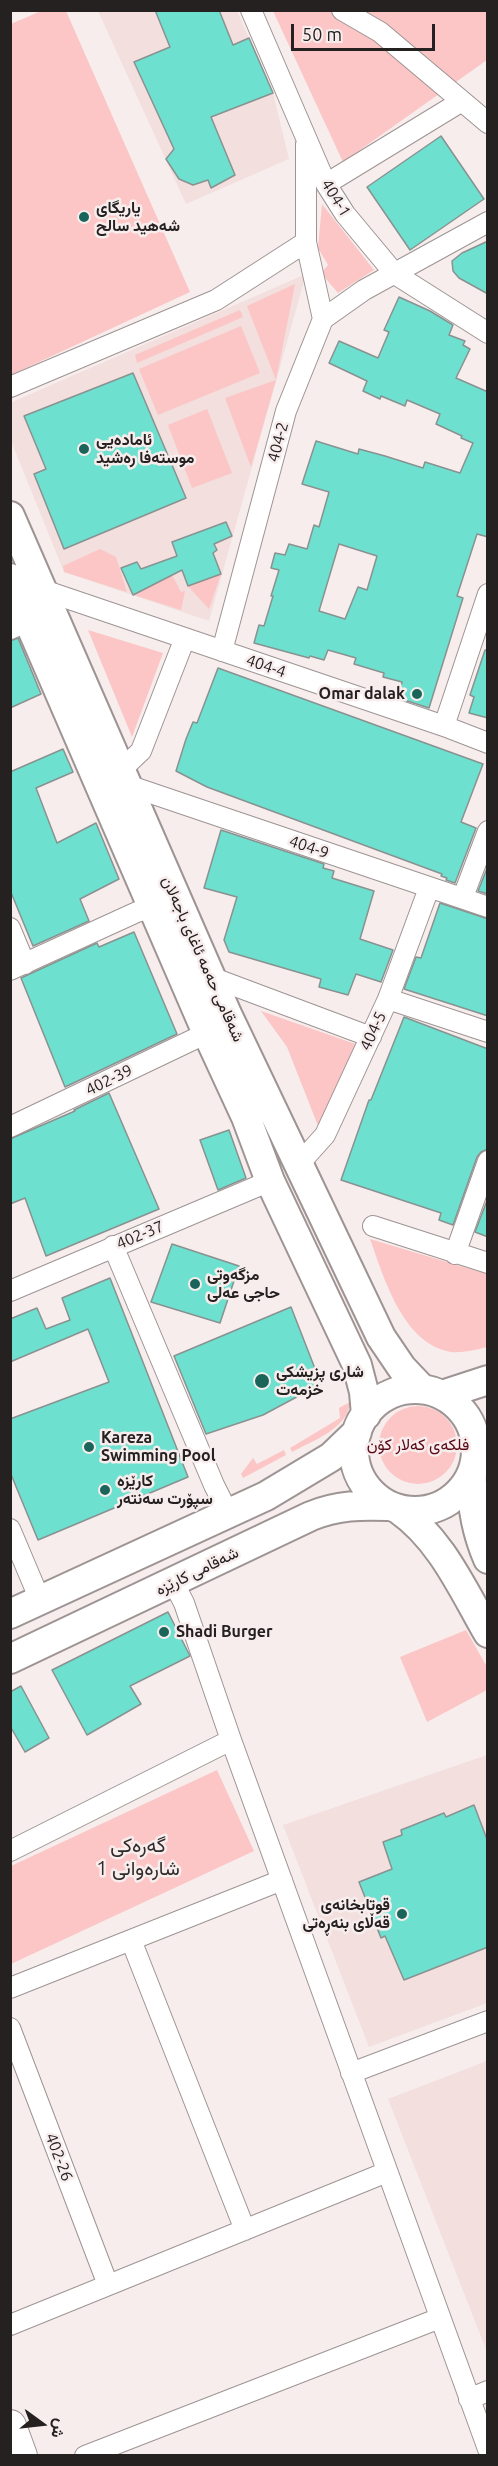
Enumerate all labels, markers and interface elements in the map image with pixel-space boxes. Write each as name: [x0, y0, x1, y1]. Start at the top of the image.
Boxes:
scale bar: [294, 12, 438, 50]
text: 50 m: [302, 24, 342, 44]
street label: 404-1: [317, 176, 355, 220]
place label: یاریگای شەهید سالح: [96, 198, 180, 236]
marker: یاریگای شەهید سالح: [77, 210, 91, 224]
street label: 404-2: [263, 420, 293, 464]
place label: ئامادەیی موستەفا رەشید: [96, 430, 195, 468]
marker: ئامادەیی موستەفا رەشید: [77, 442, 91, 456]
street label: 404-4: [244, 650, 288, 682]
place label: Omar dalak: [319, 684, 405, 704]
marker: Omar dalak: [410, 687, 424, 701]
street label: 404-9: [287, 831, 331, 863]
street label: شەقامی حەمە ئاغای باجەلان: [158, 873, 248, 1045]
street label: 404-5: [356, 1008, 390, 1054]
street label: 402-39: [82, 1060, 136, 1100]
street label: 402-37: [113, 1216, 167, 1254]
place label: مزگەوتی حاجی عەلی: [207, 1265, 280, 1303]
marker: مزگەوتی حاجی عەلی: [188, 1277, 202, 1291]
place label: شاری پزیشکی خزمەت: [276, 1362, 364, 1400]
marker: شاری پزیشکی خزمەت: [253, 1372, 271, 1390]
place label: Kareza Swimming Pool: [101, 1428, 216, 1466]
park label: فلکەی کەلار کۆن: [367, 1435, 469, 1455]
marker: Kareza Swimming Pool: [82, 1440, 96, 1454]
place label: کارێزە سپۆرت سەنتەر: [117, 1471, 213, 1509]
marker: کارێزە سپۆرت سەنتەر: [98, 1483, 112, 1497]
street label: شەقامی کارێزە: [152, 1543, 242, 1599]
place label: Shadi Burger: [176, 1622, 273, 1642]
marker: Shadi Burger: [157, 1625, 171, 1639]
district label: گەرەکی شارەوانی 1: [96, 1833, 180, 1880]
place label: قوتابخانەی قەڵای بنەڕەتی: [303, 1895, 390, 1933]
marker: قوتابخانەی قەڵای بنەڕەتی: [395, 1907, 409, 1921]
street label: 402-26: [41, 2130, 77, 2184]
north arrow: [12, 2394, 72, 2454]
text: ش: [48, 2417, 71, 2440]

